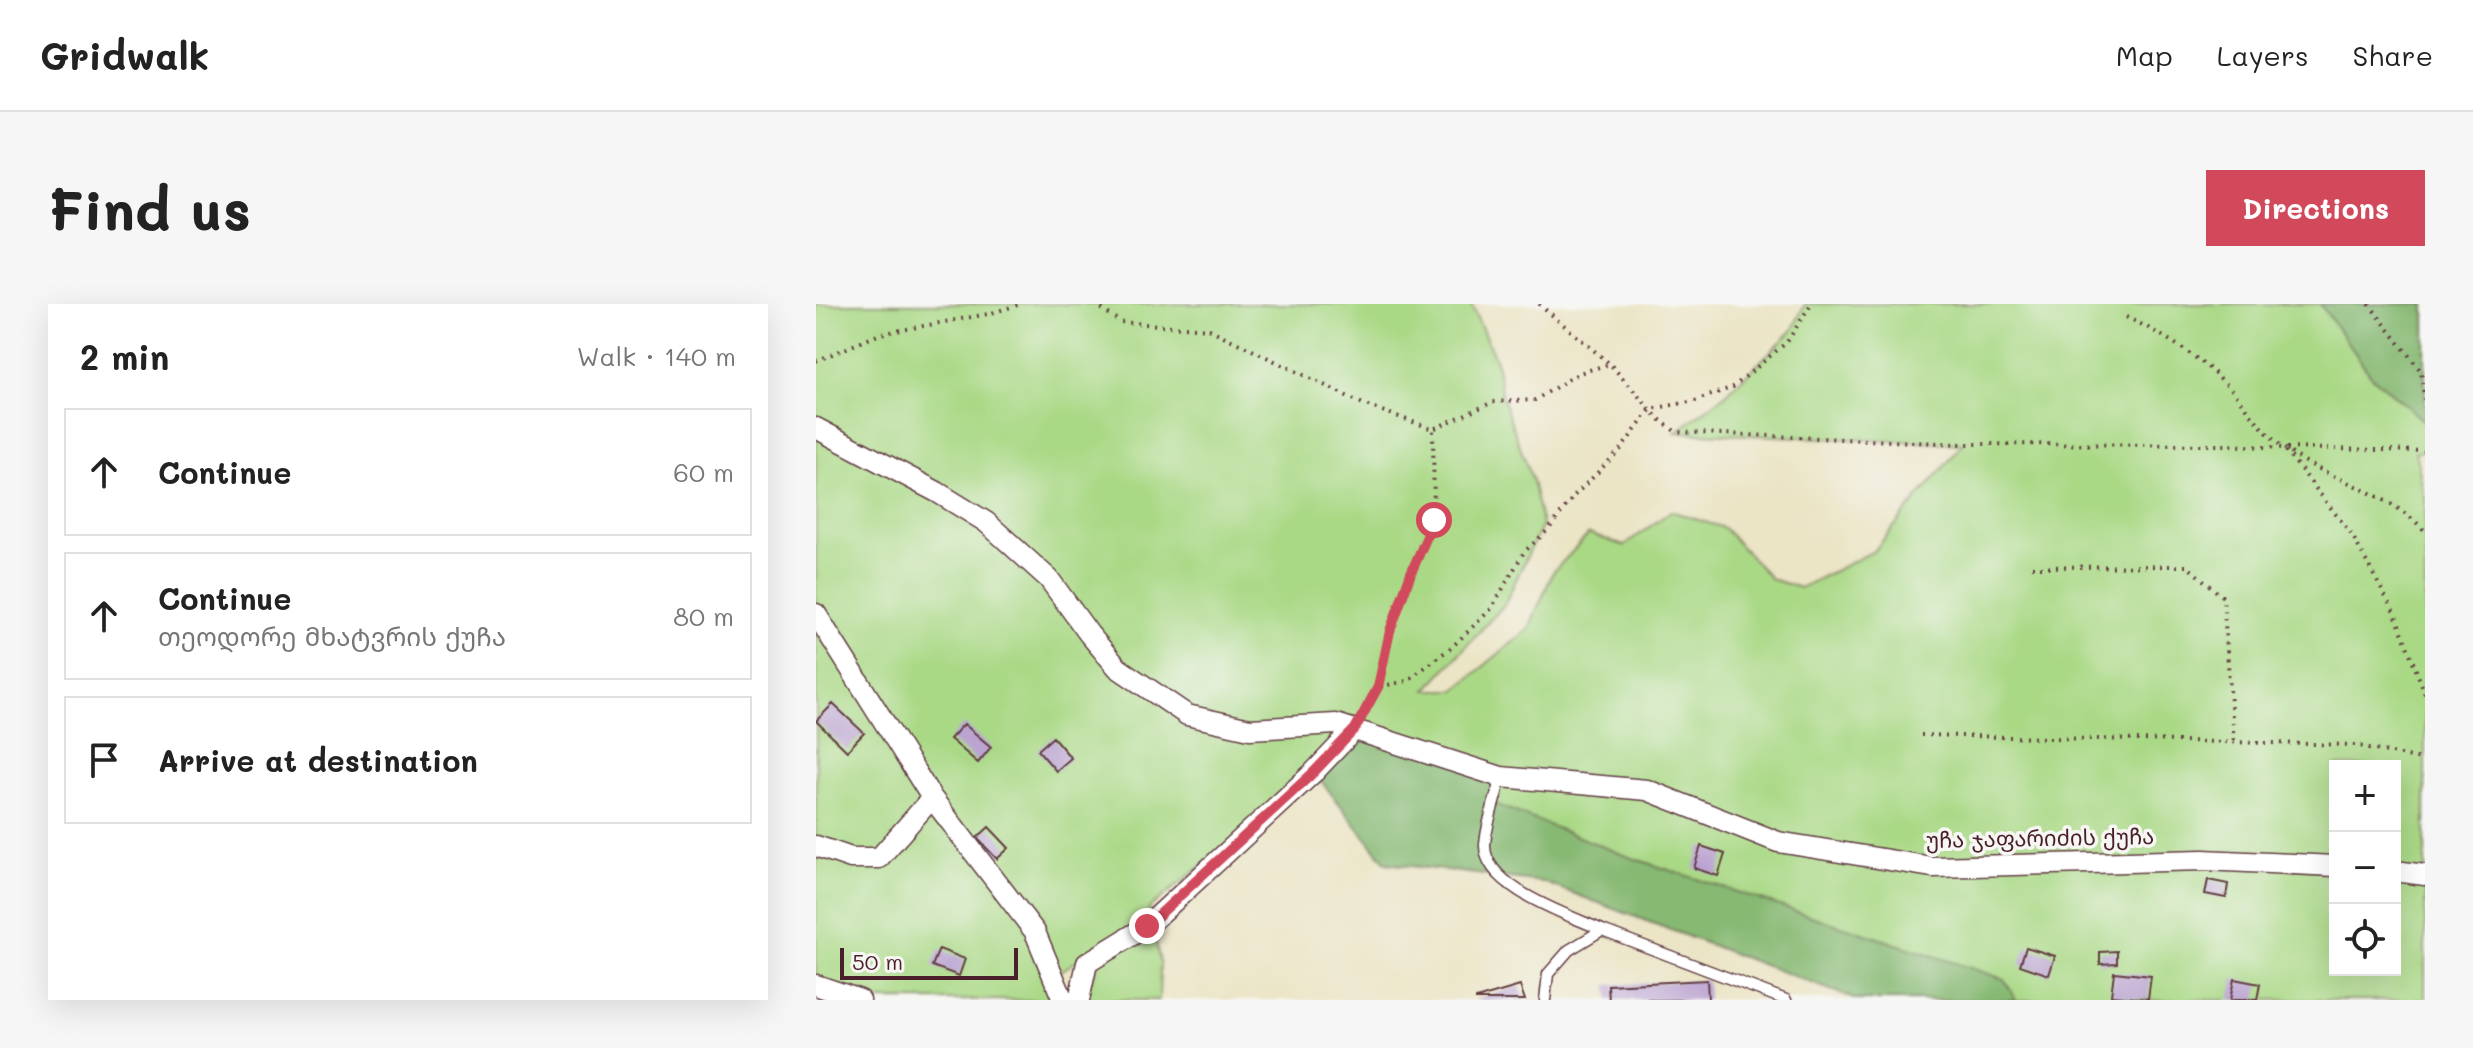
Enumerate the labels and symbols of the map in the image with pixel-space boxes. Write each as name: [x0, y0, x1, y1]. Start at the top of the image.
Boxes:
route start: [1416, 502, 1452, 538]
street label: უჩა ჯაფარიძის ქუჩა: [1925, 821, 2155, 854]
route end: [1129, 908, 1165, 944]
scale bar: [840, 944, 1018, 980]

